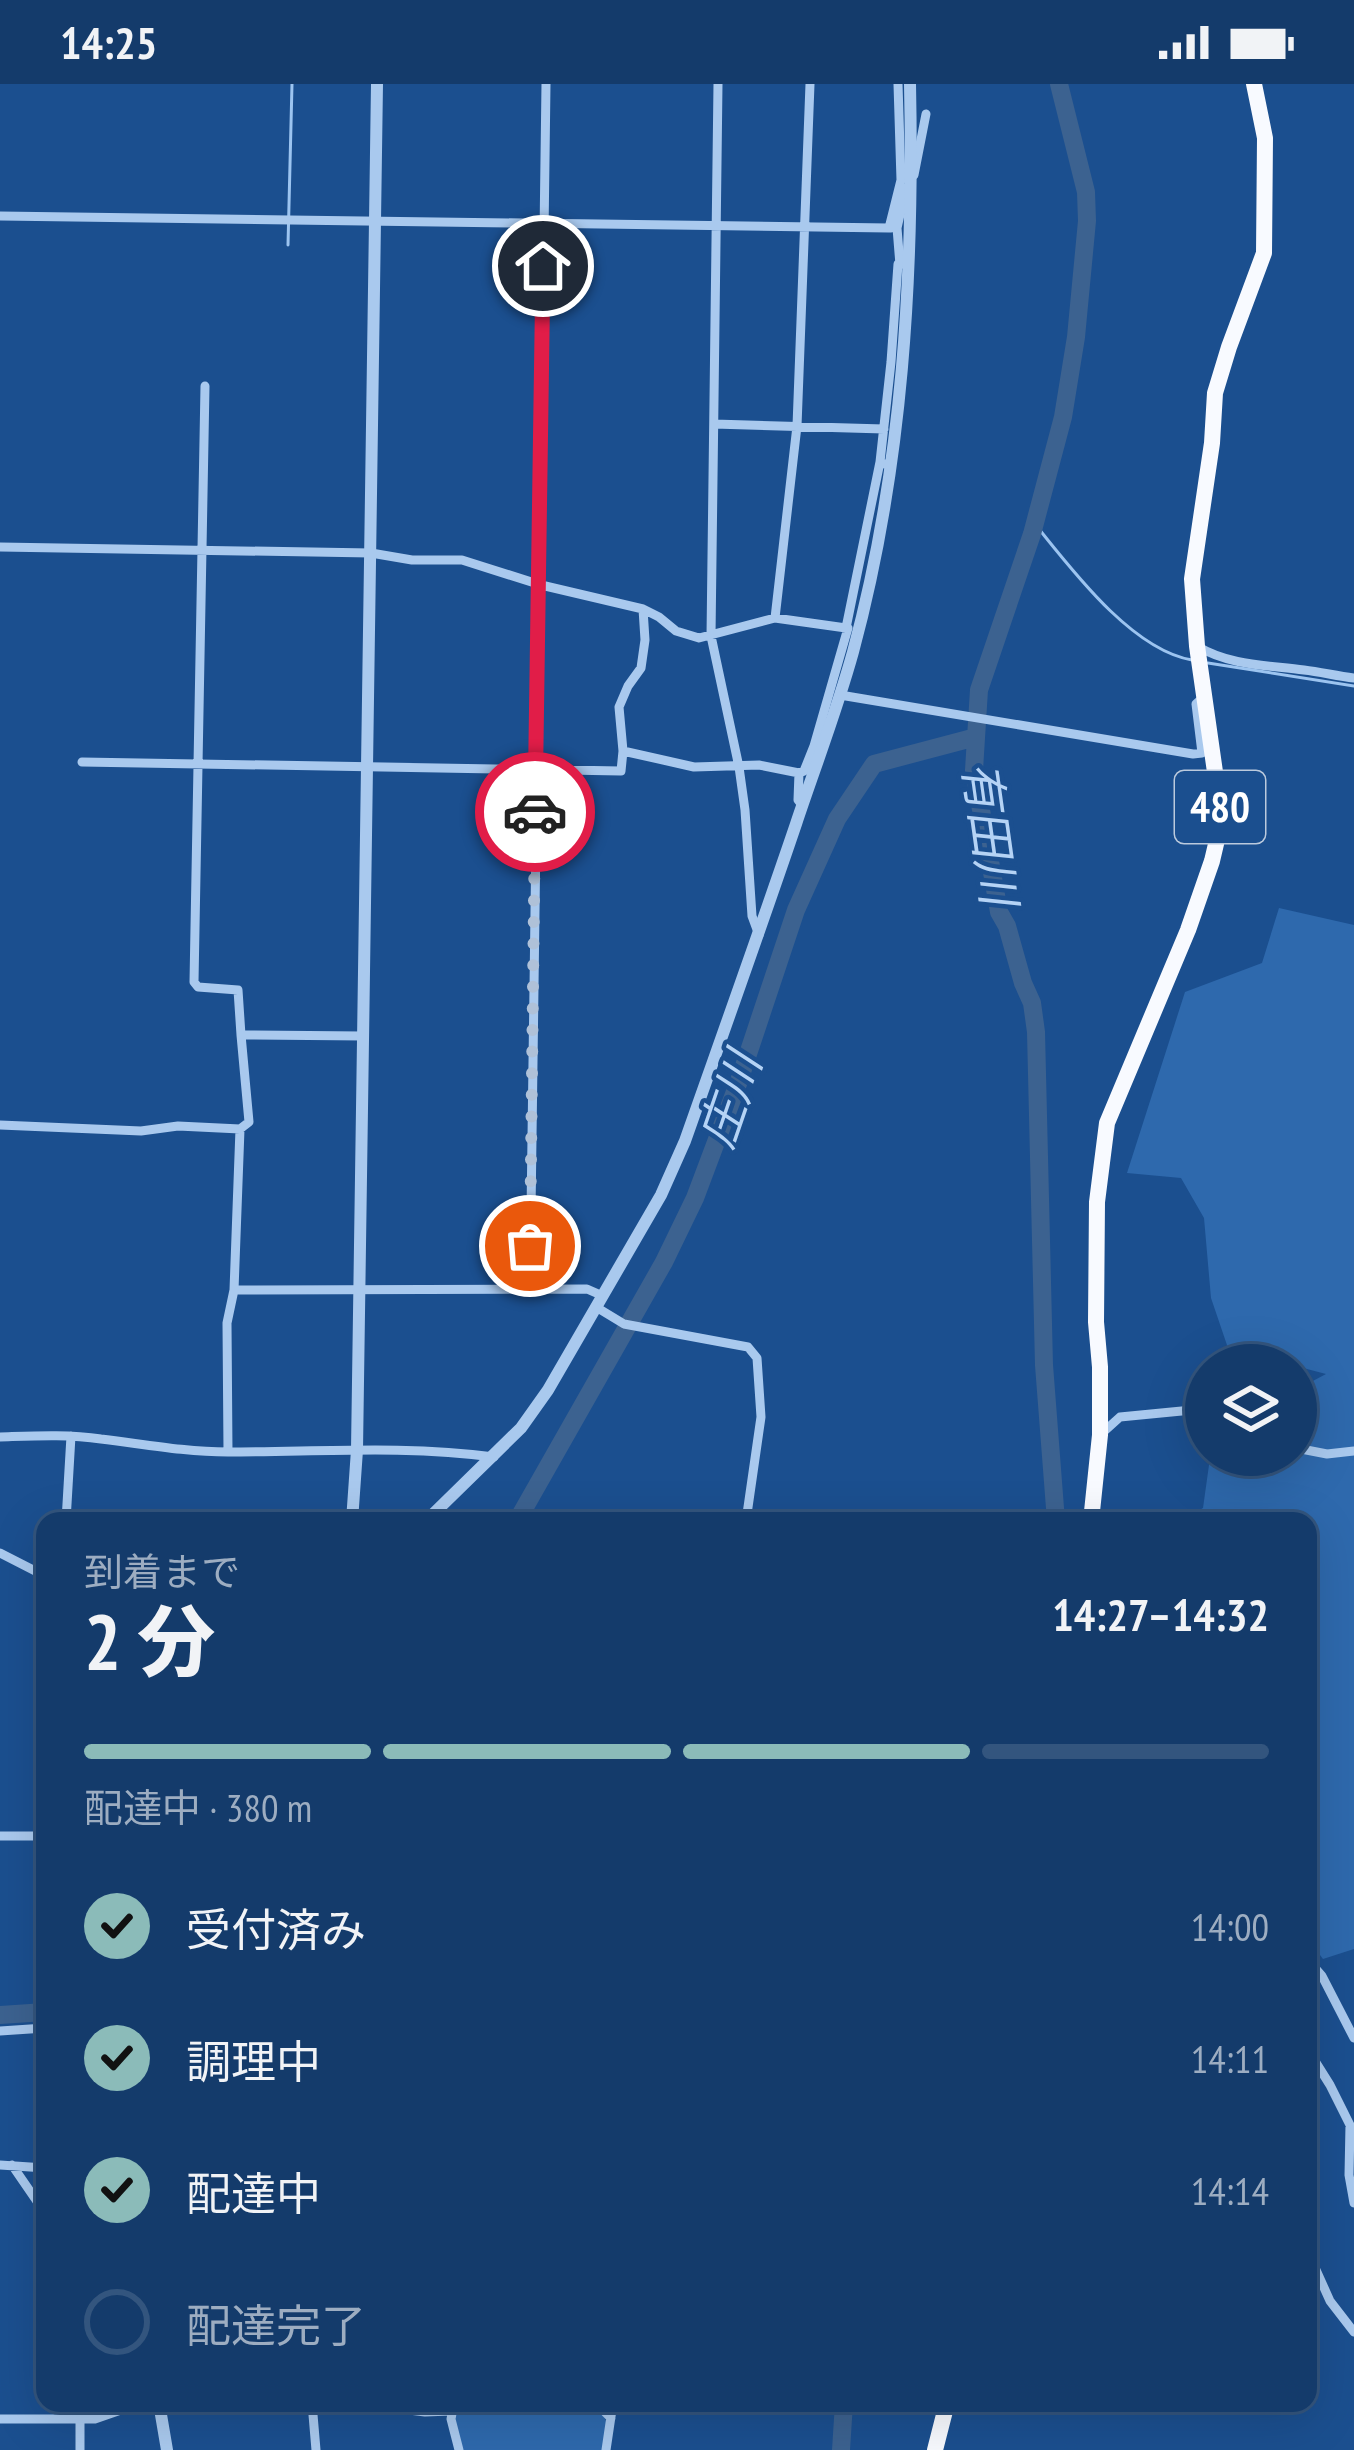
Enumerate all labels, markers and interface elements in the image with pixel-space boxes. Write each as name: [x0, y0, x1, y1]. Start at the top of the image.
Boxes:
text: 14:25: [60, 13, 157, 71]
pin: [492, 215, 594, 317]
icon: home: [510, 233, 576, 299]
courier: [475, 752, 595, 872]
water label: 有田川: [950, 757, 1032, 913]
road number: 480: [1175, 771, 1265, 843]
icon: car: [502, 779, 568, 845]
water label: 庄川: [684, 1039, 776, 1155]
pin: [479, 1195, 581, 1297]
icon: bag: [497, 1213, 563, 1279]
map controls: [1185, 1344, 1317, 1476]
button: layers: [1185, 1344, 1317, 1476]
text: 到着まで: [84, 1546, 240, 1597]
text: 14:27–14:32: [1052, 1585, 1269, 1643]
text: 2 分: [84, 1591, 215, 1692]
text: 配達中 · 380 m: [84, 1782, 312, 1833]
icon: check: [84, 1893, 150, 1959]
text: 受付済み: [186, 1900, 366, 1958]
text: 14:00: [1191, 1901, 1269, 1952]
icon: check: [84, 2025, 150, 2091]
text: 調理中: [186, 2032, 321, 2090]
text: 14:11: [1191, 2033, 1269, 2084]
icon: check: [84, 2157, 150, 2223]
text: 配達中: [186, 2164, 321, 2222]
text: 14:14: [1191, 2165, 1269, 2216]
text: 配達完了: [186, 2296, 366, 2354]

